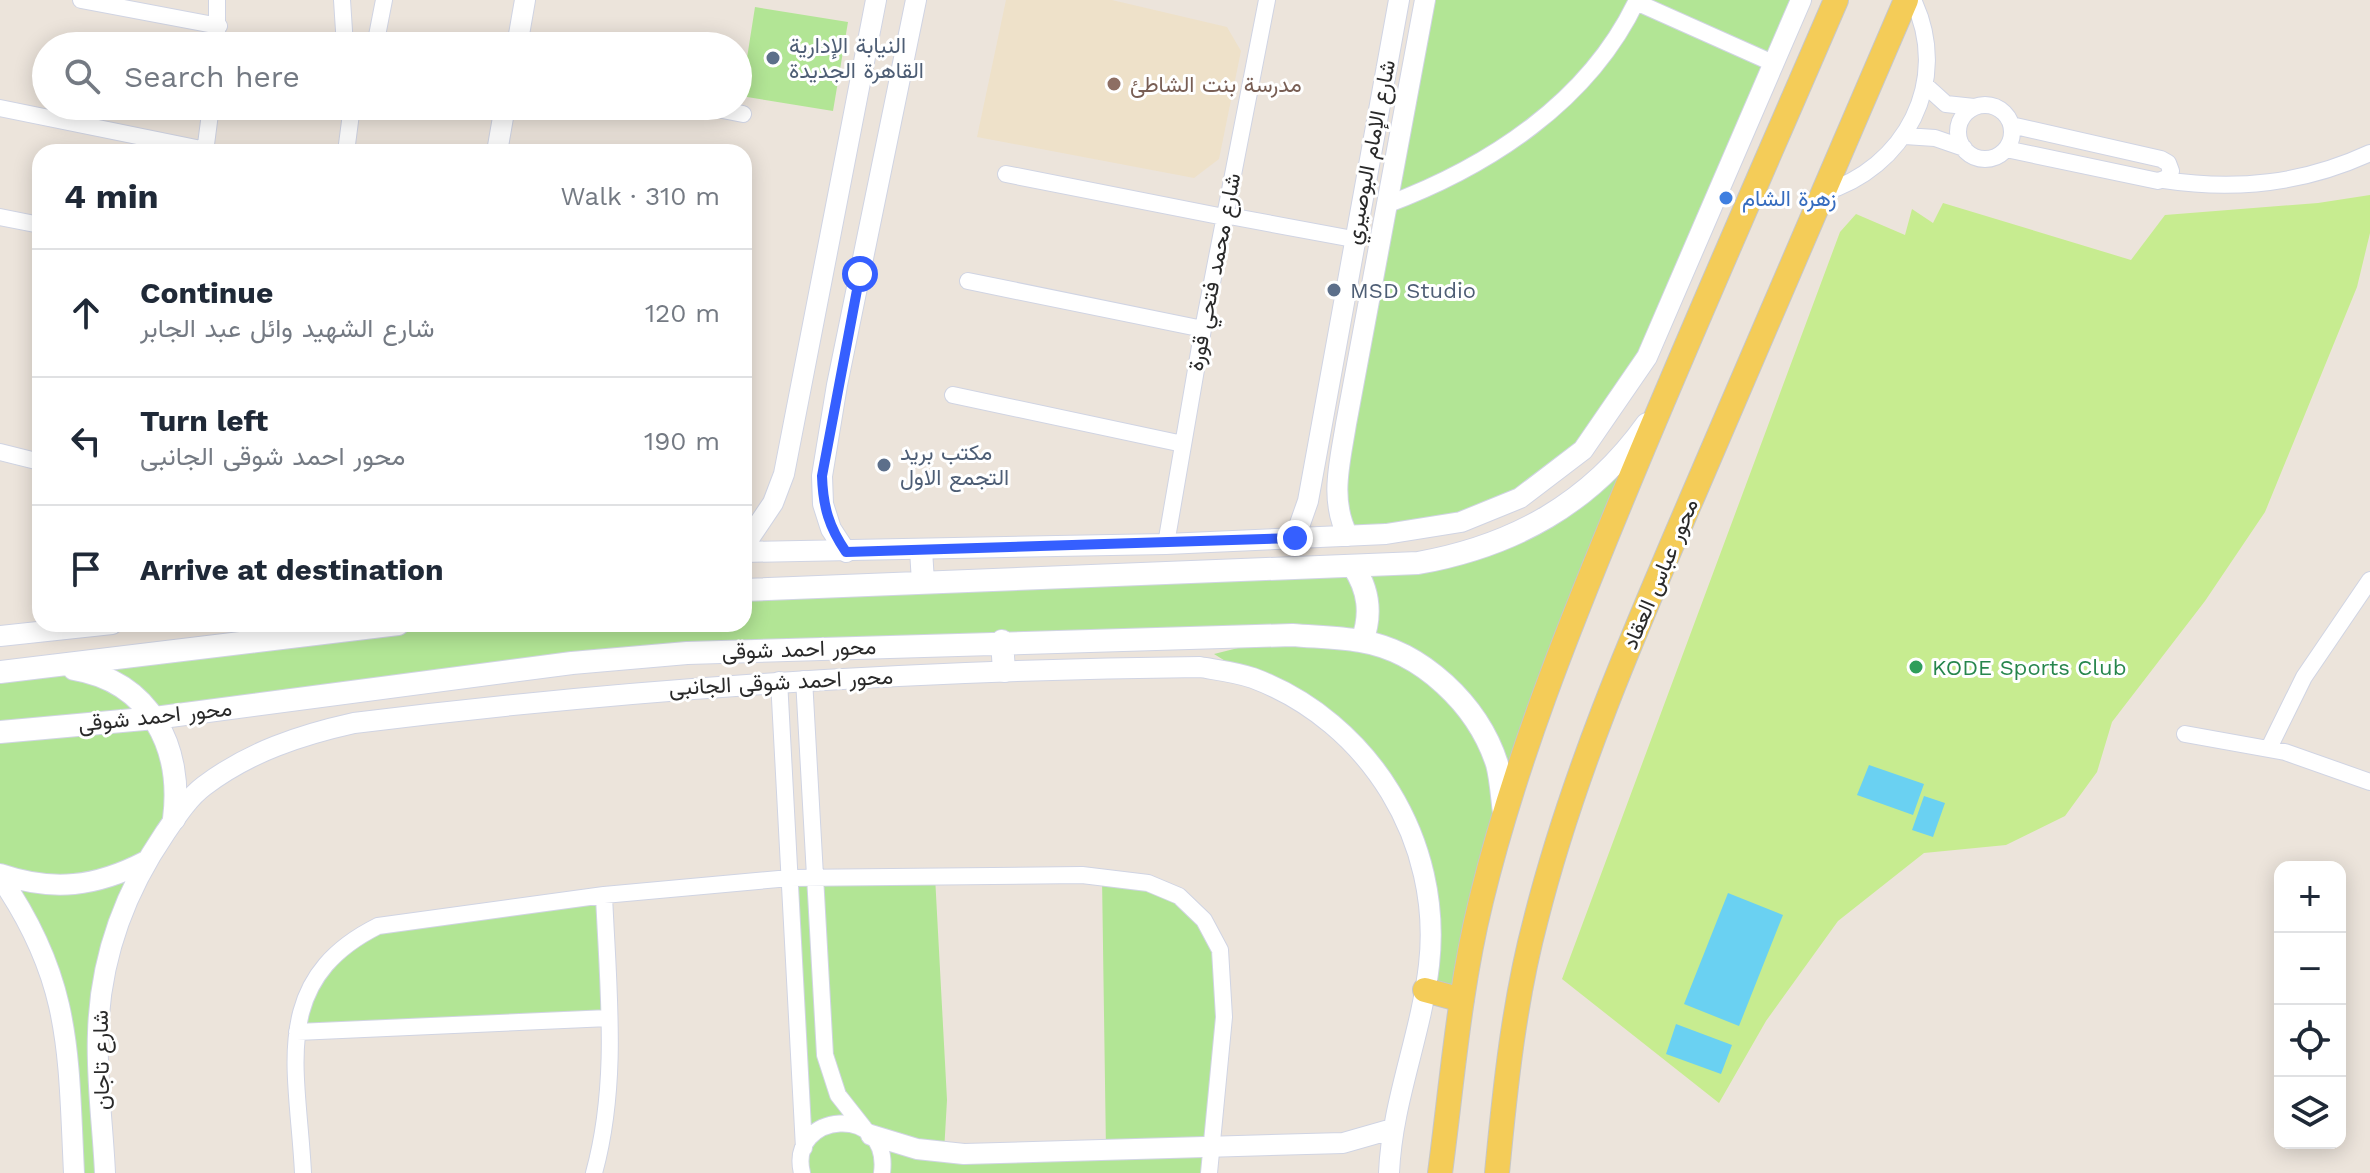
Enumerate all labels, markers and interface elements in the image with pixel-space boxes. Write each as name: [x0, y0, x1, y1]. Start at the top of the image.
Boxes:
search box: [32, 32, 752, 120]
place label: النيابة الإدارية القاهرة الجديدة: [789, 33, 924, 84]
marker: النيابة الإدارية القاهرة الجديدة: [764, 49, 782, 67]
icon: search: [60, 54, 104, 98]
street label: شارع الإمام البوصيري: [1340, 58, 1406, 248]
text: Search here: [124, 59, 300, 94]
place label: مدرسة بنت الشاطئ: [1130, 72, 1302, 98]
marker: مدرسة بنت الشاطئ: [1105, 75, 1123, 93]
street label: شارع محمد فتحي قورة: [1183, 171, 1251, 374]
text: 4 min: [64, 176, 159, 216]
text: Walk · 310 m: [560, 181, 720, 211]
place label: زهرة الشام: [1742, 186, 1836, 213]
marker: زهرة الشام: [1717, 189, 1735, 207]
route start: [842, 256, 878, 292]
text: Continue: [140, 275, 273, 310]
place label: MSD Studio: [1350, 278, 1476, 303]
marker: MSD Studio: [1325, 281, 1343, 299]
icon: ahead: [64, 291, 108, 335]
text: 120 m: [645, 298, 720, 328]
text: شارع الشهيد وائل عبد الجابر: [140, 313, 435, 343]
text: Turn left: [140, 403, 268, 438]
icon: left: [64, 419, 108, 463]
text: 190 m: [644, 426, 720, 456]
place label: مكتب بريد التجمع الاول: [900, 440, 1009, 492]
text: محور احمد شوقى الجانبى: [140, 441, 405, 471]
marker: مكتب بريد التجمع الاول: [875, 456, 893, 474]
street label: محور عباس العقاد: [1617, 495, 1704, 653]
route end: [1277, 520, 1313, 556]
icon: arrive: [64, 547, 108, 591]
text: Arrive at destination: [140, 552, 444, 587]
street label: محور احمد شوقى: [721, 634, 877, 665]
place label: KODE Sports Club: [1932, 655, 2126, 680]
marker: KODE Sports Club: [1907, 658, 1925, 676]
street label: محور احمد شوقى الجانبى: [668, 664, 894, 701]
street label: محور احمد شوقى: [77, 695, 233, 738]
map controls: [2274, 861, 2346, 1149]
button: +: [2274, 861, 2346, 933]
button: −: [2274, 933, 2346, 1005]
button: locate: [2274, 1005, 2346, 1077]
street label: شارع تاجان: [88, 1010, 116, 1110]
button: layers: [2274, 1077, 2346, 1149]

